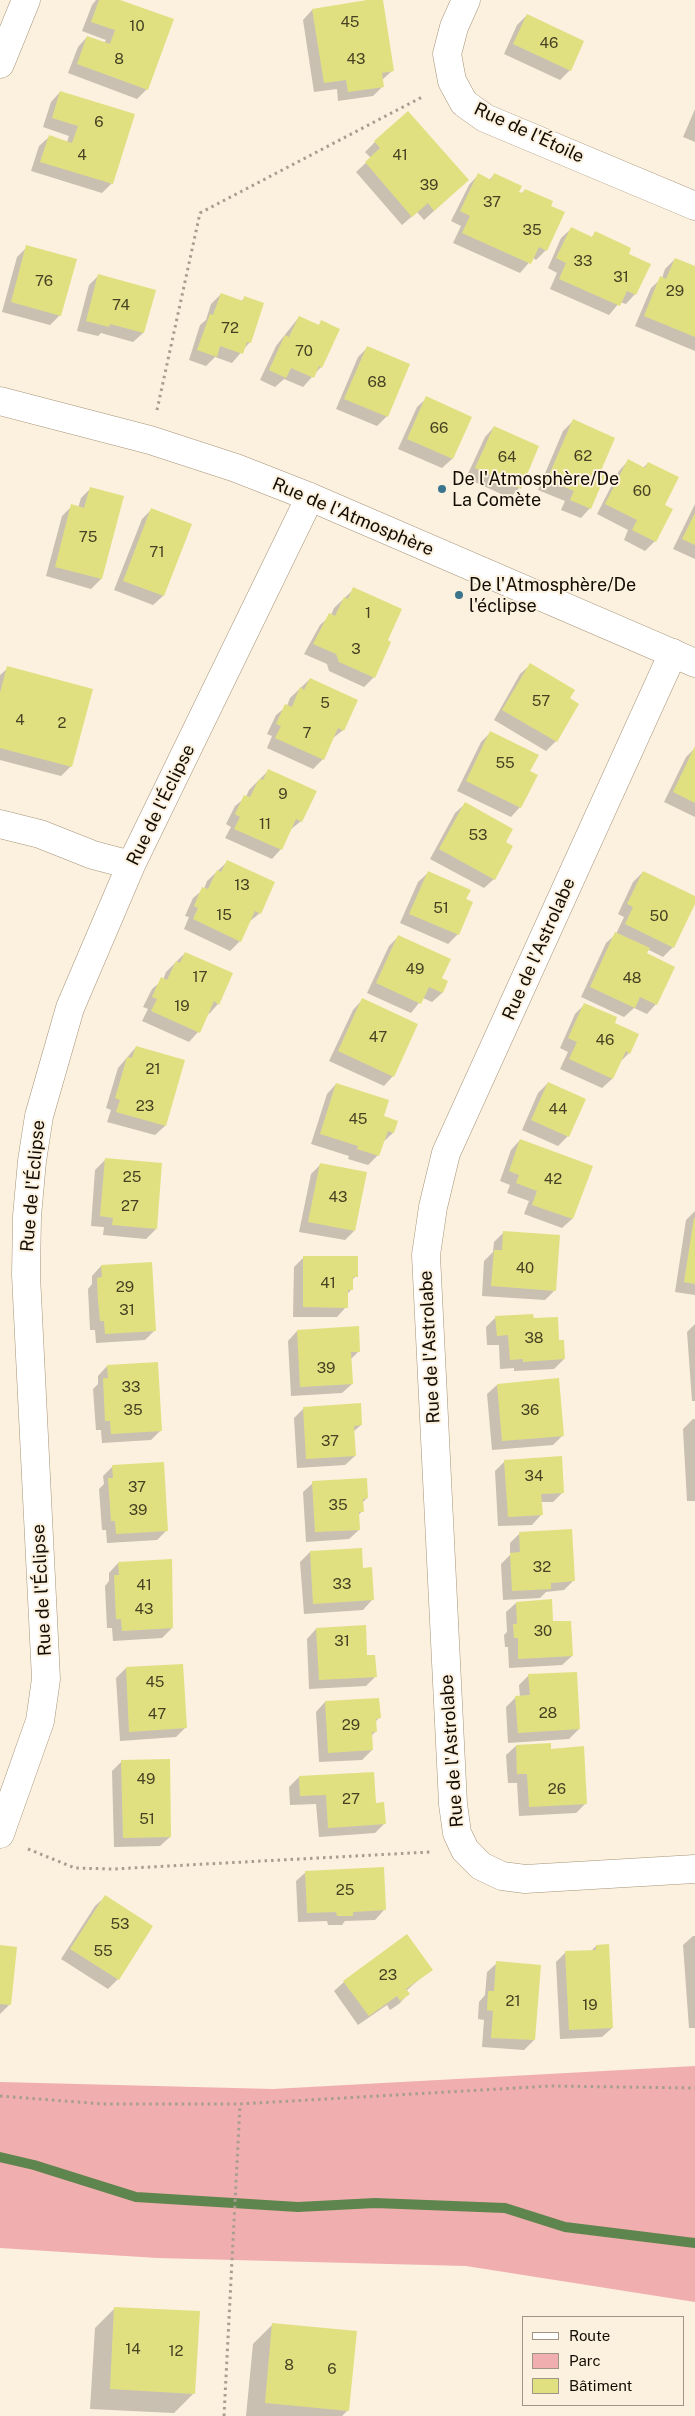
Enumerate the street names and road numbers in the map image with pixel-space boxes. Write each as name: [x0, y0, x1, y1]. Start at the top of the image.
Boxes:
street label: Rue de l'Étoile: [471, 98, 587, 168]
street label: Rue de l'Atmosphère: [269, 473, 437, 561]
street label: Rue de l'Éclipse: [122, 741, 200, 869]
street label: Rue de l'Astrolabe: [498, 875, 580, 1023]
street label: Rue de l'Éclipse: [16, 1119, 50, 1253]
street label: Rue de l'Astrolabe: [415, 1270, 445, 1424]
street label: Rue de l'Éclipse: [28, 1523, 56, 1657]
street label: Rue de l'Astrolabe: [436, 1674, 468, 1828]

